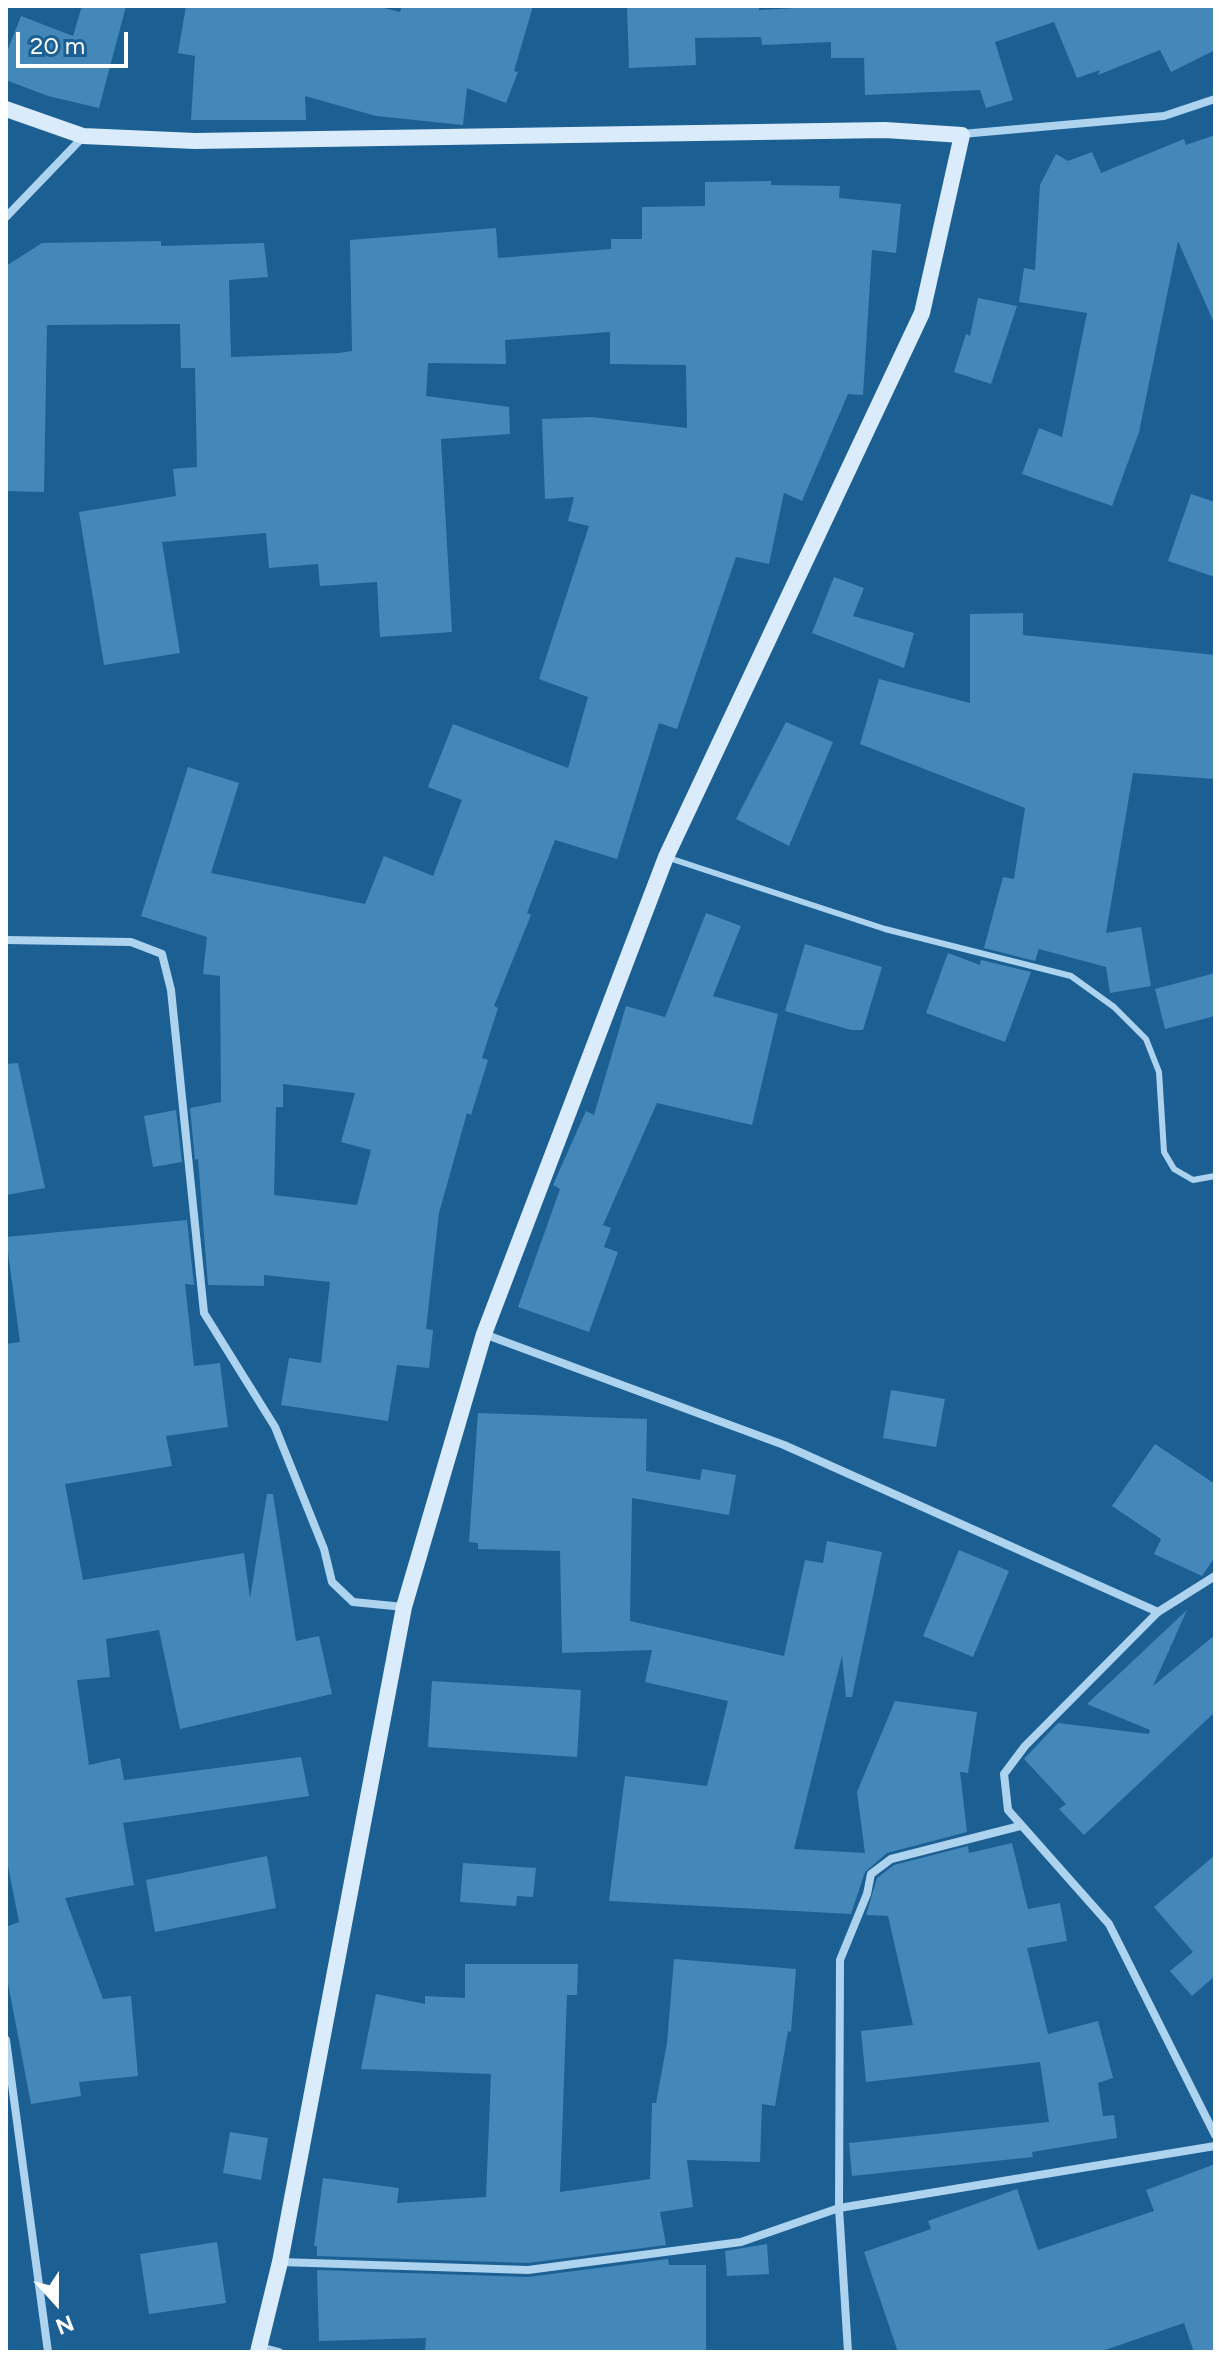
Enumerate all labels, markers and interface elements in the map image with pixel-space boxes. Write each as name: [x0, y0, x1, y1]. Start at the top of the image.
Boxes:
scale bar: [20, 16, 132, 66]
text: 20 m: [30, 31, 85, 60]
north arrow: [16, 2262, 96, 2342]
text: N: [52, 2309, 78, 2341]

